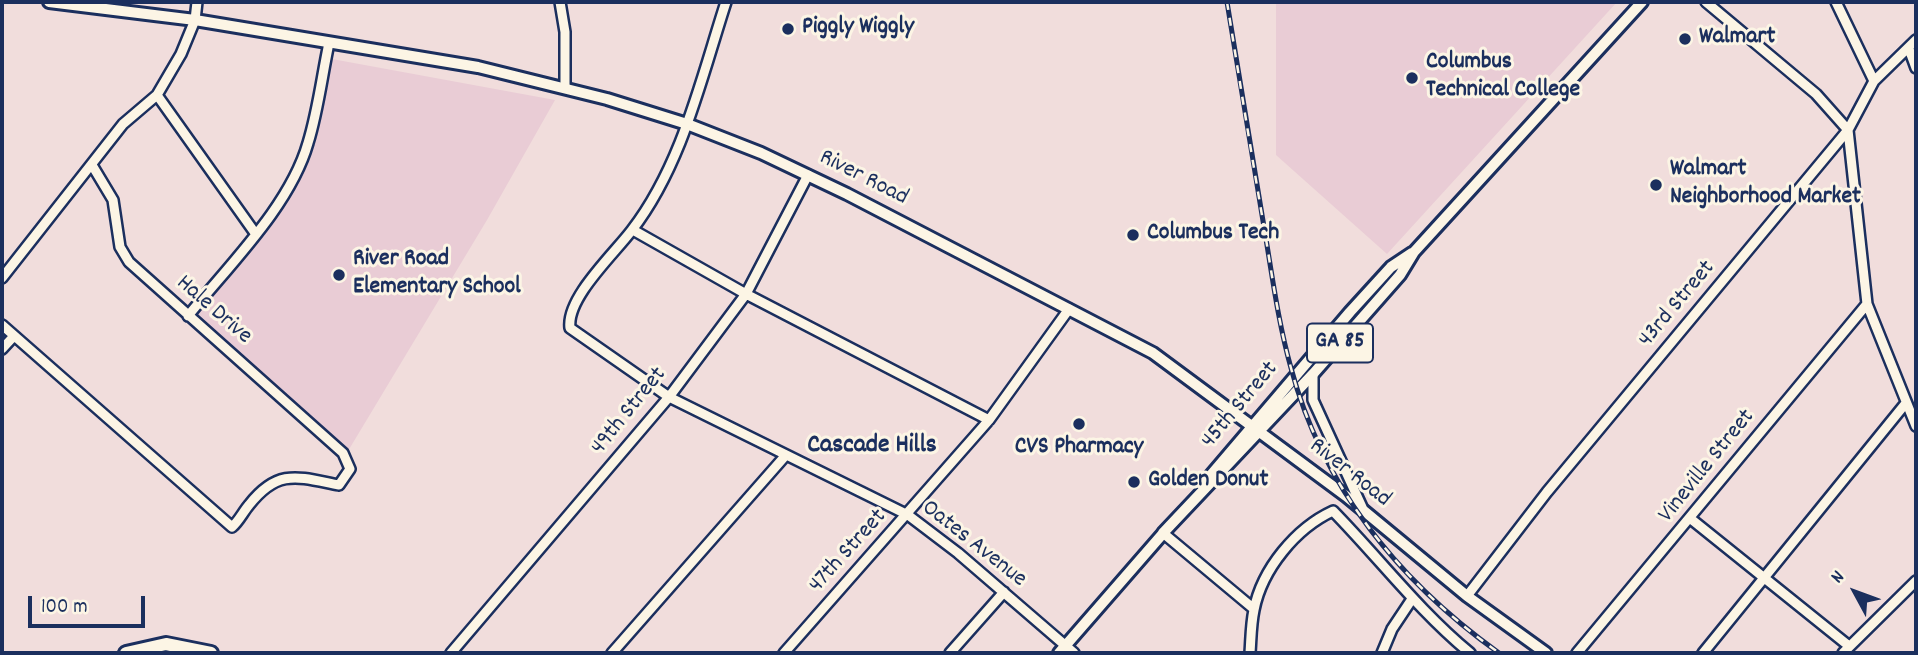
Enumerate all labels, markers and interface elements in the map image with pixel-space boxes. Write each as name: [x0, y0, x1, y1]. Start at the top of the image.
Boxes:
place label: Piggly Wiggly: [802, 15, 914, 43]
marker: Piggly Wiggly: [780, 21, 796, 37]
place label: Walmart: [1699, 25, 1775, 53]
marker: Walmart: [1677, 31, 1693, 47]
place label: Columbus Technical College: [1426, 50, 1580, 106]
marker: Columbus Technical College: [1404, 70, 1420, 86]
street label: River Road: [814, 144, 912, 214]
place label: Walmart Neighborhood Market: [1670, 157, 1861, 213]
marker: Walmart Neighborhood Market: [1648, 177, 1664, 193]
place label: Columbus Tech: [1147, 221, 1279, 249]
marker: Columbus Tech: [1125, 227, 1141, 243]
place label: River Road Elementary School: [353, 247, 521, 303]
street label: 43rd Street: [1633, 256, 1723, 354]
marker: River Road Elementary School: [331, 267, 347, 283]
street label: Hale Drive: [169, 270, 257, 352]
road number: GA 85: [1307, 324, 1373, 362]
street label: 45th Street: [1196, 357, 1286, 455]
street label: 49th Street: [586, 362, 674, 462]
street label: Vineville Street: [1653, 404, 1763, 530]
marker: CVS Pharmacy: [1071, 416, 1087, 432]
district label: Cascade Hills: [807, 431, 937, 463]
street label: River Road: [1302, 433, 1396, 515]
place label: CVS Pharmacy: [1015, 435, 1143, 463]
place label: Golden Donut: [1148, 468, 1268, 496]
marker: Golden Donut: [1126, 474, 1142, 490]
street label: Oates Avenue: [915, 495, 1031, 595]
street label: 47th Street: [804, 504, 894, 600]
north arrow: [1820, 557, 1890, 627]
text: N: [1825, 566, 1852, 590]
scale bar: [32, 582, 149, 626]
text: 100 m: [41, 593, 88, 623]

